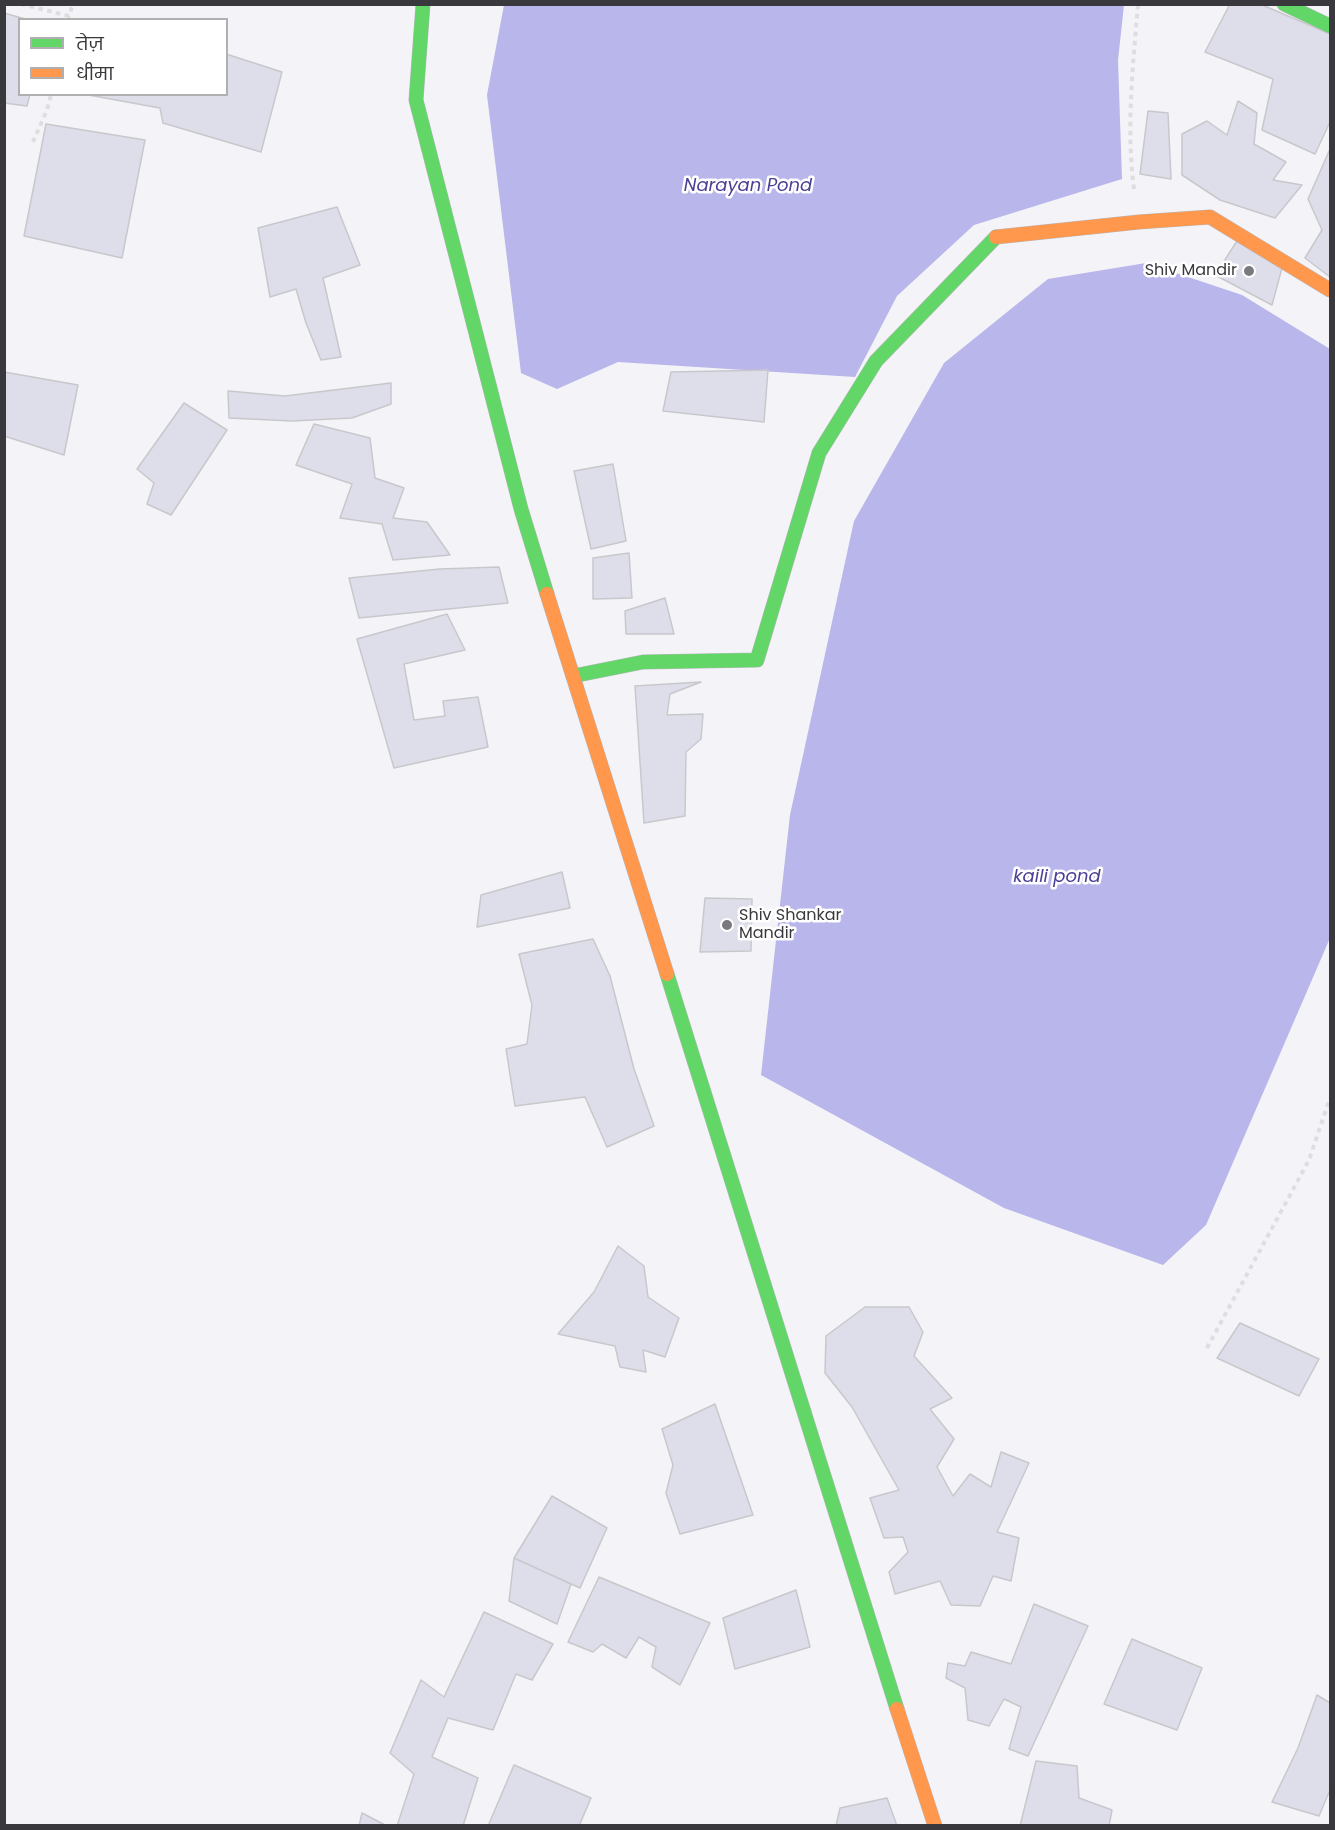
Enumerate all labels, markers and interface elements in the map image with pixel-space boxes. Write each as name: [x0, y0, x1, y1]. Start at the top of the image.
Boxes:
legend: [18, 18, 228, 96]
text: तेज़: [76, 31, 104, 56]
text: धीमा: [76, 61, 114, 86]
water label: Narayan Pond: [684, 175, 812, 197]
place label: Shiv Mandir: [1145, 261, 1237, 281]
marker: Shiv Mandir: [1242, 264, 1256, 278]
water label: kaili pond: [1013, 866, 1101, 888]
place label: Shiv Shankar Mandir: [739, 906, 842, 944]
marker: Shiv Shankar Mandir: [720, 918, 734, 932]

